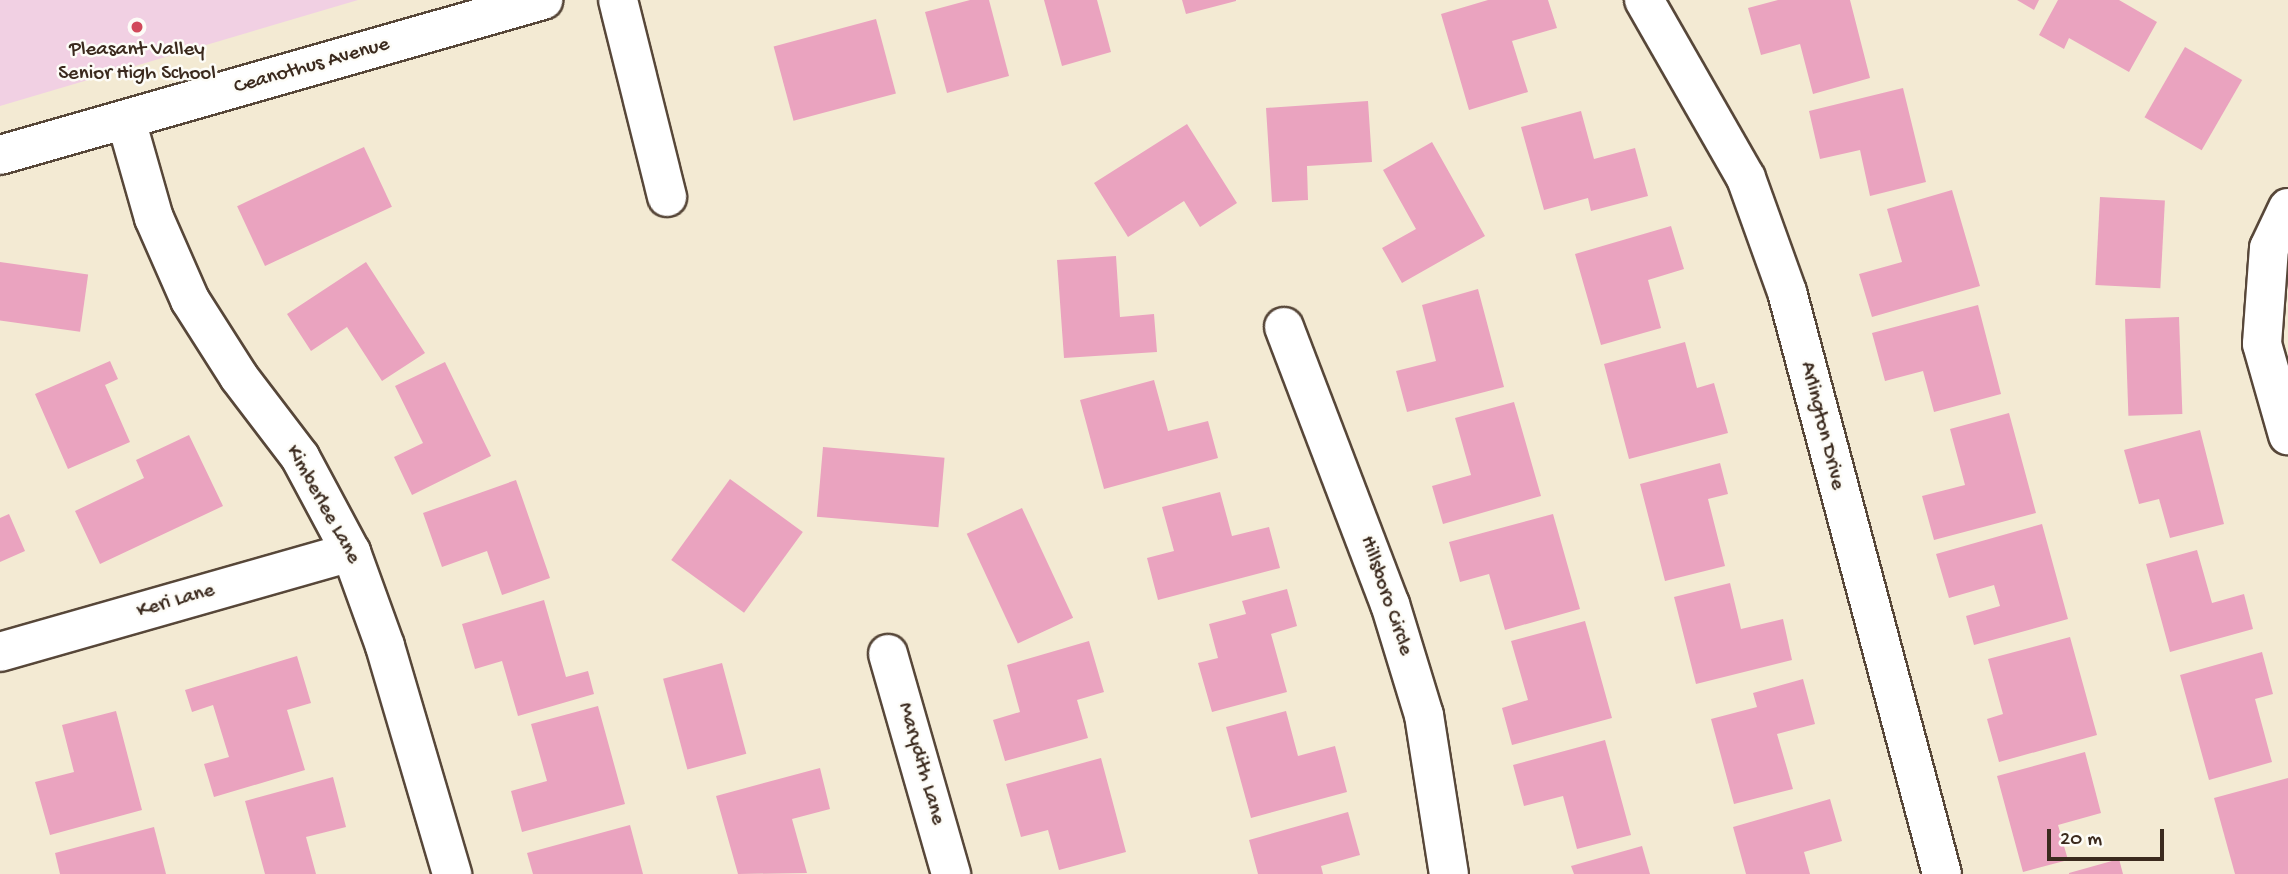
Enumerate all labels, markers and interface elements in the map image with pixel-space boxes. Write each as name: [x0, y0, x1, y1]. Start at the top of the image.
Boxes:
marker: Pleasant Valley Senior High School: [129, 19, 145, 35]
street label: Ceanothus Avenue: [231, 33, 393, 101]
place label: Pleasant Valley Senior High School: [58, 38, 216, 88]
street label: Arlington Drive: [1793, 359, 1849, 493]
street label: Kimberlee Lane: [279, 441, 365, 569]
street label: Hillsboro Circle: [1353, 533, 1417, 659]
street label: Keri Lane: [134, 579, 218, 625]
street label: Marydith Lane: [891, 700, 949, 828]
scale bar: [2050, 814, 2167, 858]
text: 20 m: [2060, 828, 2102, 853]

